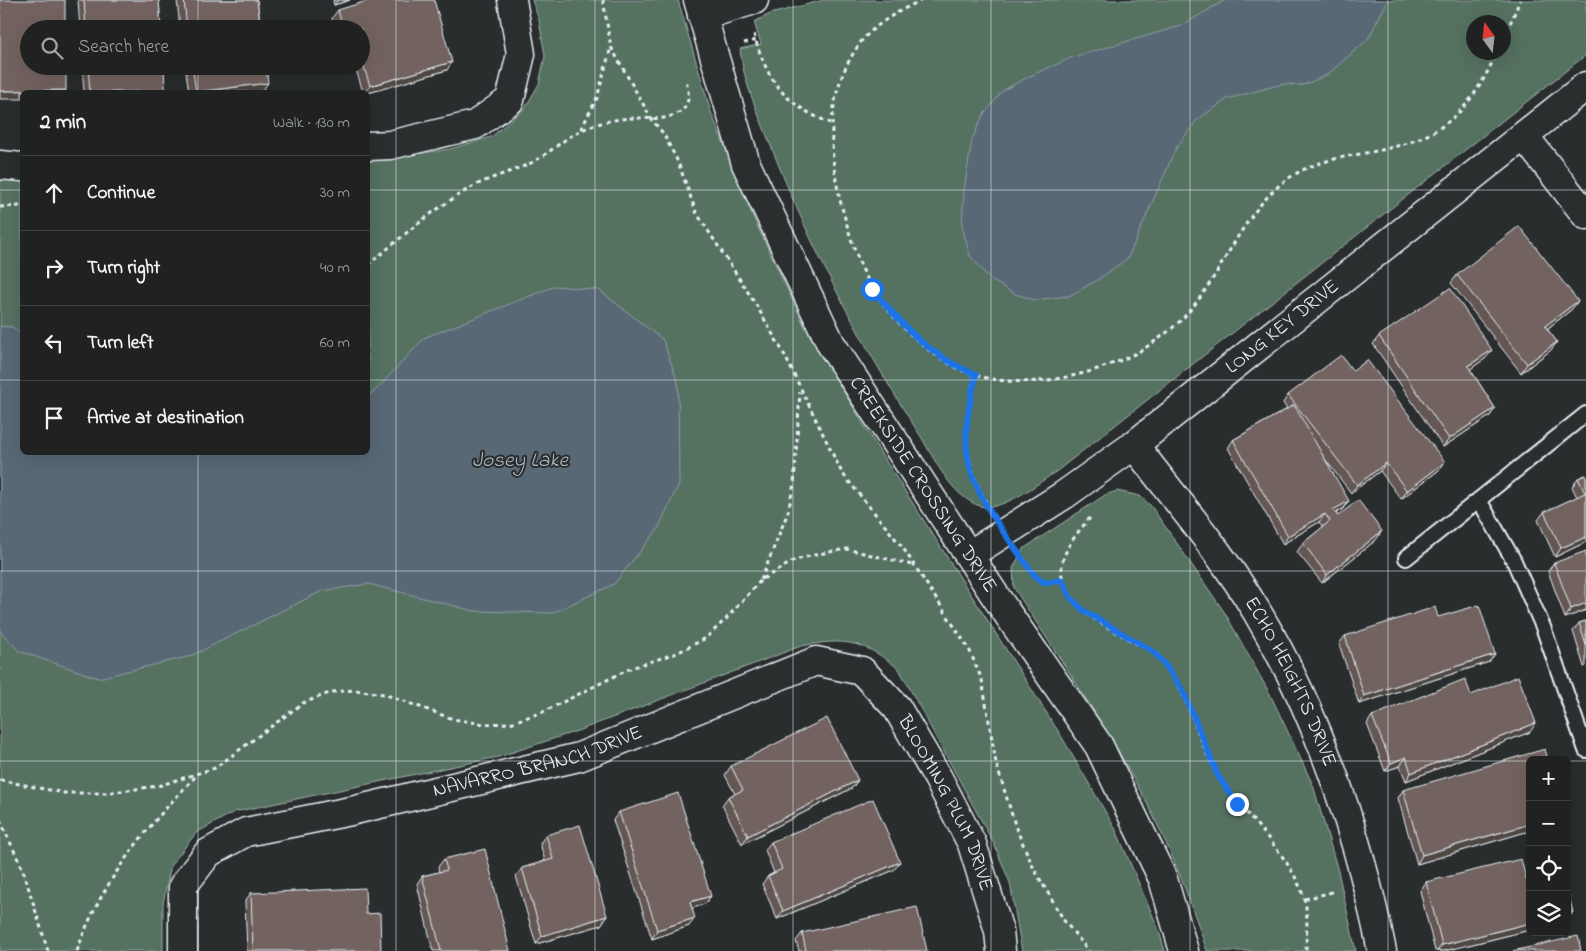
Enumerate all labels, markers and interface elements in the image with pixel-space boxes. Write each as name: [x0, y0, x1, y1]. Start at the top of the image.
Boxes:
north arrow: [1466, 15, 1511, 60]
search box: [20, 20, 370, 75]
icon: search: [38, 34, 66, 62]
text: Search here: [78, 34, 169, 61]
text: 2 min: [40, 108, 86, 138]
text: Walk · 130 m: [273, 111, 350, 135]
icon: ahead: [40, 179, 68, 207]
text: Continue: [87, 180, 155, 207]
text: 30 m: [320, 181, 350, 205]
icon: right: [40, 254, 68, 282]
text: Turn right: [87, 255, 160, 282]
text: 40 m: [320, 256, 350, 280]
street label: LONG KEY DRIVE: [1219, 273, 1346, 381]
route start: [861, 278, 884, 301]
icon: left: [40, 329, 68, 357]
text: Turn left: [87, 330, 154, 357]
text: 60 m: [320, 331, 350, 355]
street label: CREEKSIDE CROSSING DRIVE: [842, 371, 1004, 599]
icon: arrive: [40, 404, 68, 432]
text: Arrive at destination: [87, 405, 244, 432]
water label: Josey Lake: [472, 446, 570, 476]
street label: ECHO HEIGHTS DRIVE: [1237, 591, 1343, 771]
street label: BLOOMING PLUM DRIVE: [889, 709, 1000, 895]
street label: NAVARRO BRANCH DRIVE: [430, 718, 647, 806]
map controls: [1526, 756, 1571, 936]
button: +: [1526, 756, 1571, 801]
route end: [1226, 793, 1249, 816]
button: −: [1526, 801, 1571, 846]
button: locate: [1526, 846, 1571, 891]
button: layers: [1526, 891, 1571, 936]

